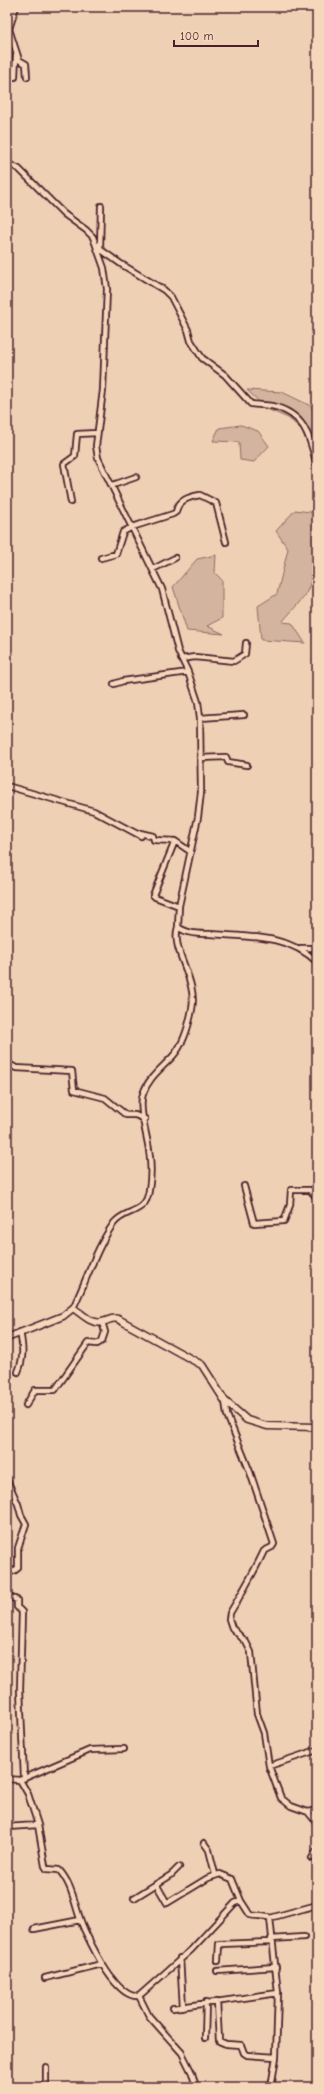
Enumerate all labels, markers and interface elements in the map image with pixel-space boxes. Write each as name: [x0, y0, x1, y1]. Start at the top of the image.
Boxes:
scale bar: [174, 22, 258, 48]
text: 100 m: [180, 29, 213, 43]

